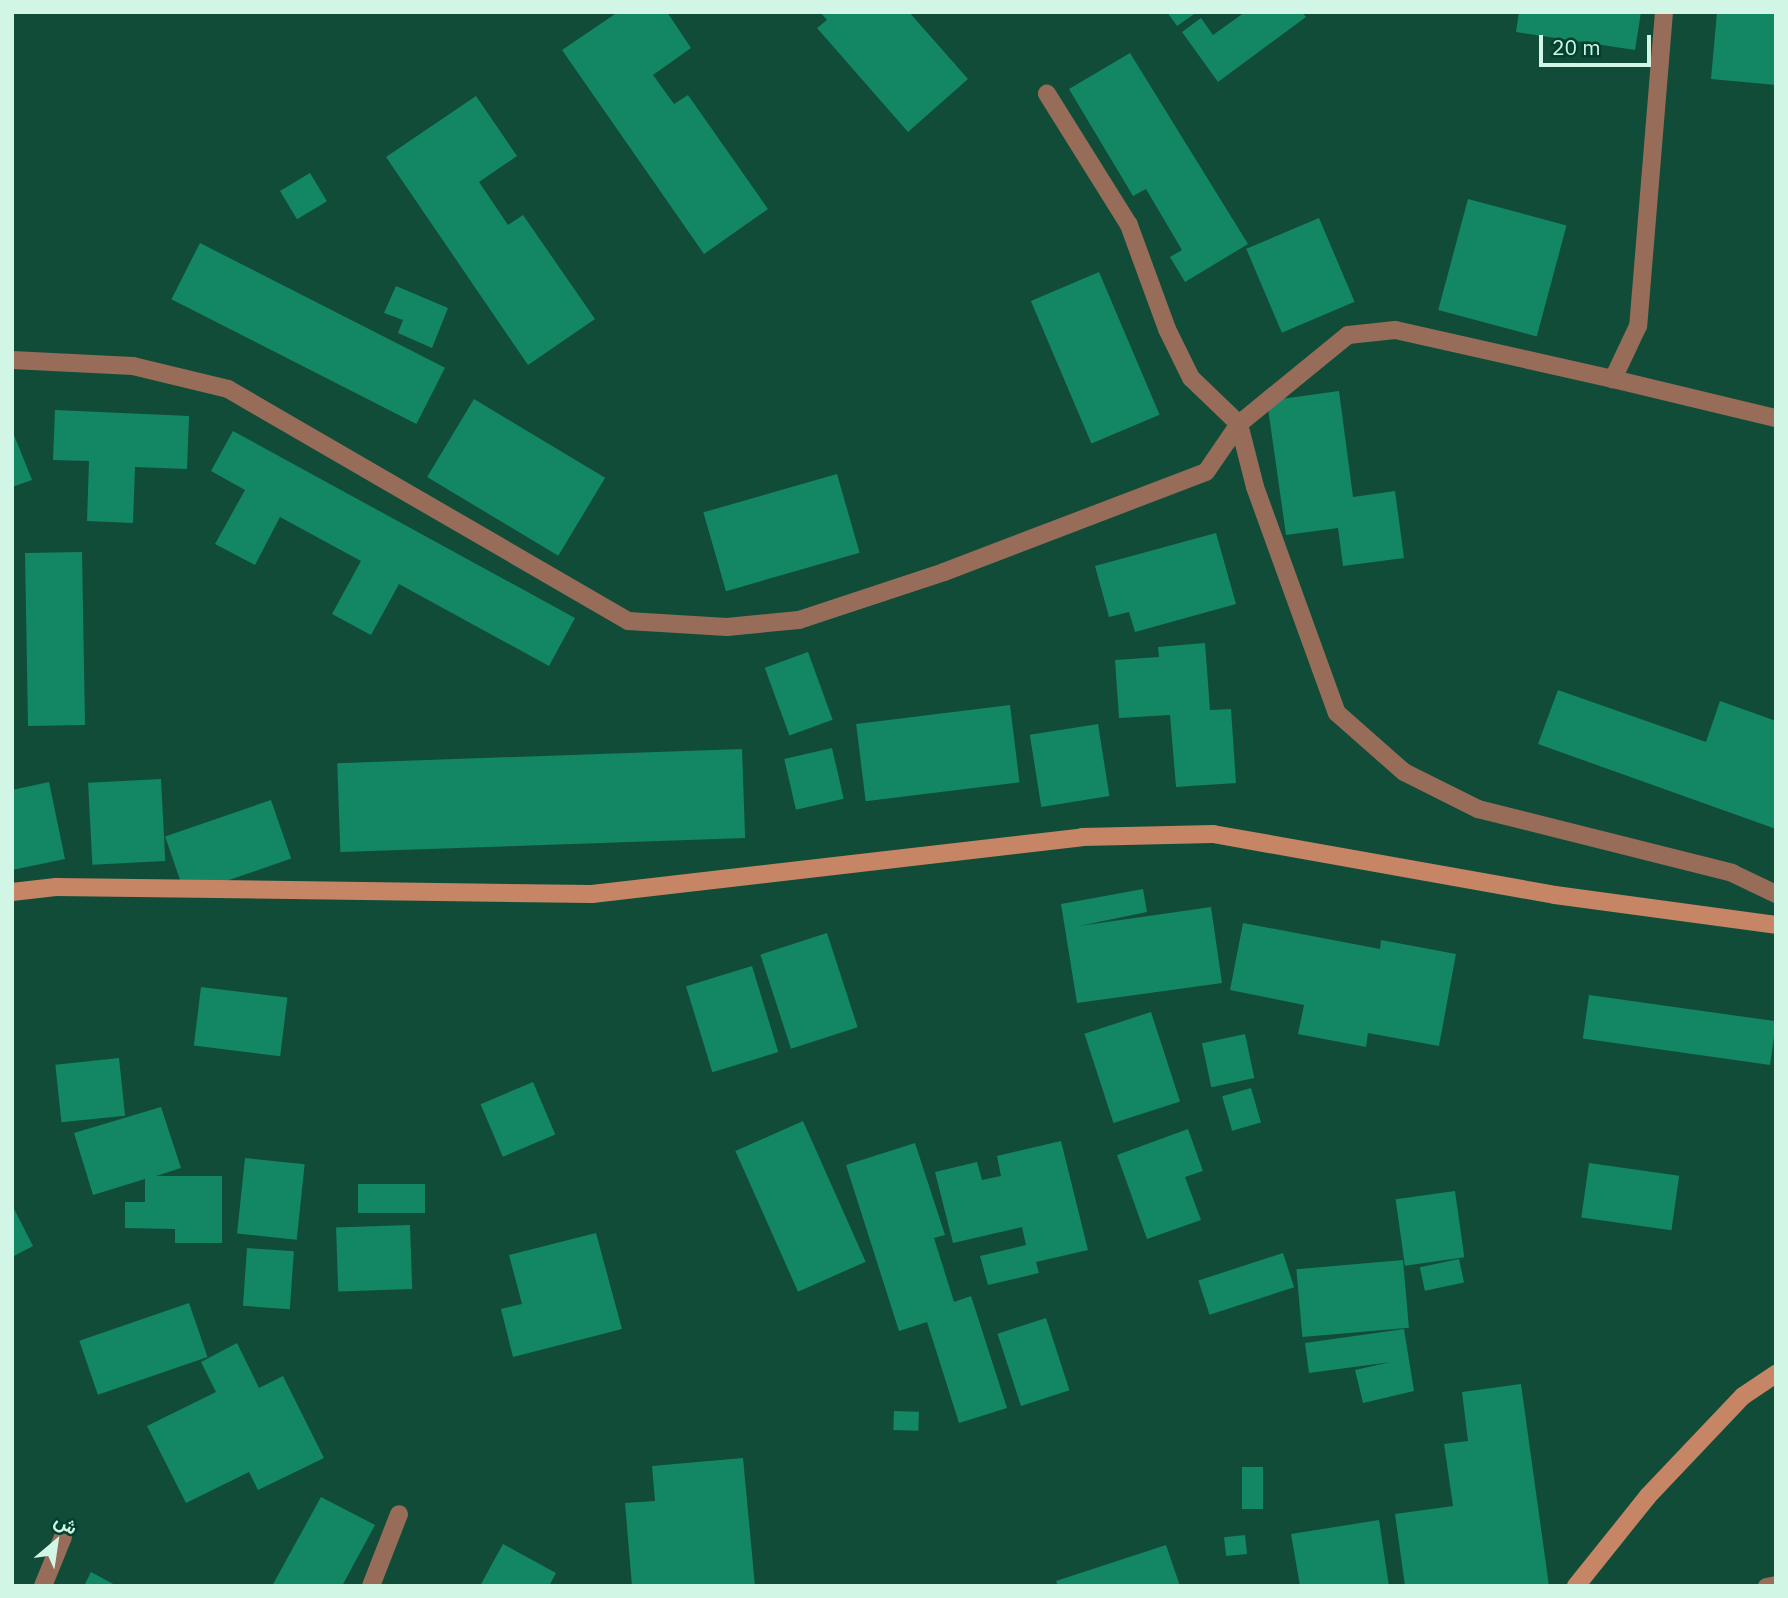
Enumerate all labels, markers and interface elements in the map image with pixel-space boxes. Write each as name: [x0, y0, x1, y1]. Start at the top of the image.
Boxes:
scale bar: [1543, 21, 1655, 65]
text: 20 m: [1552, 33, 1601, 61]
north arrow: [21, 1507, 91, 1577]
text: ش: [50, 1508, 82, 1540]

